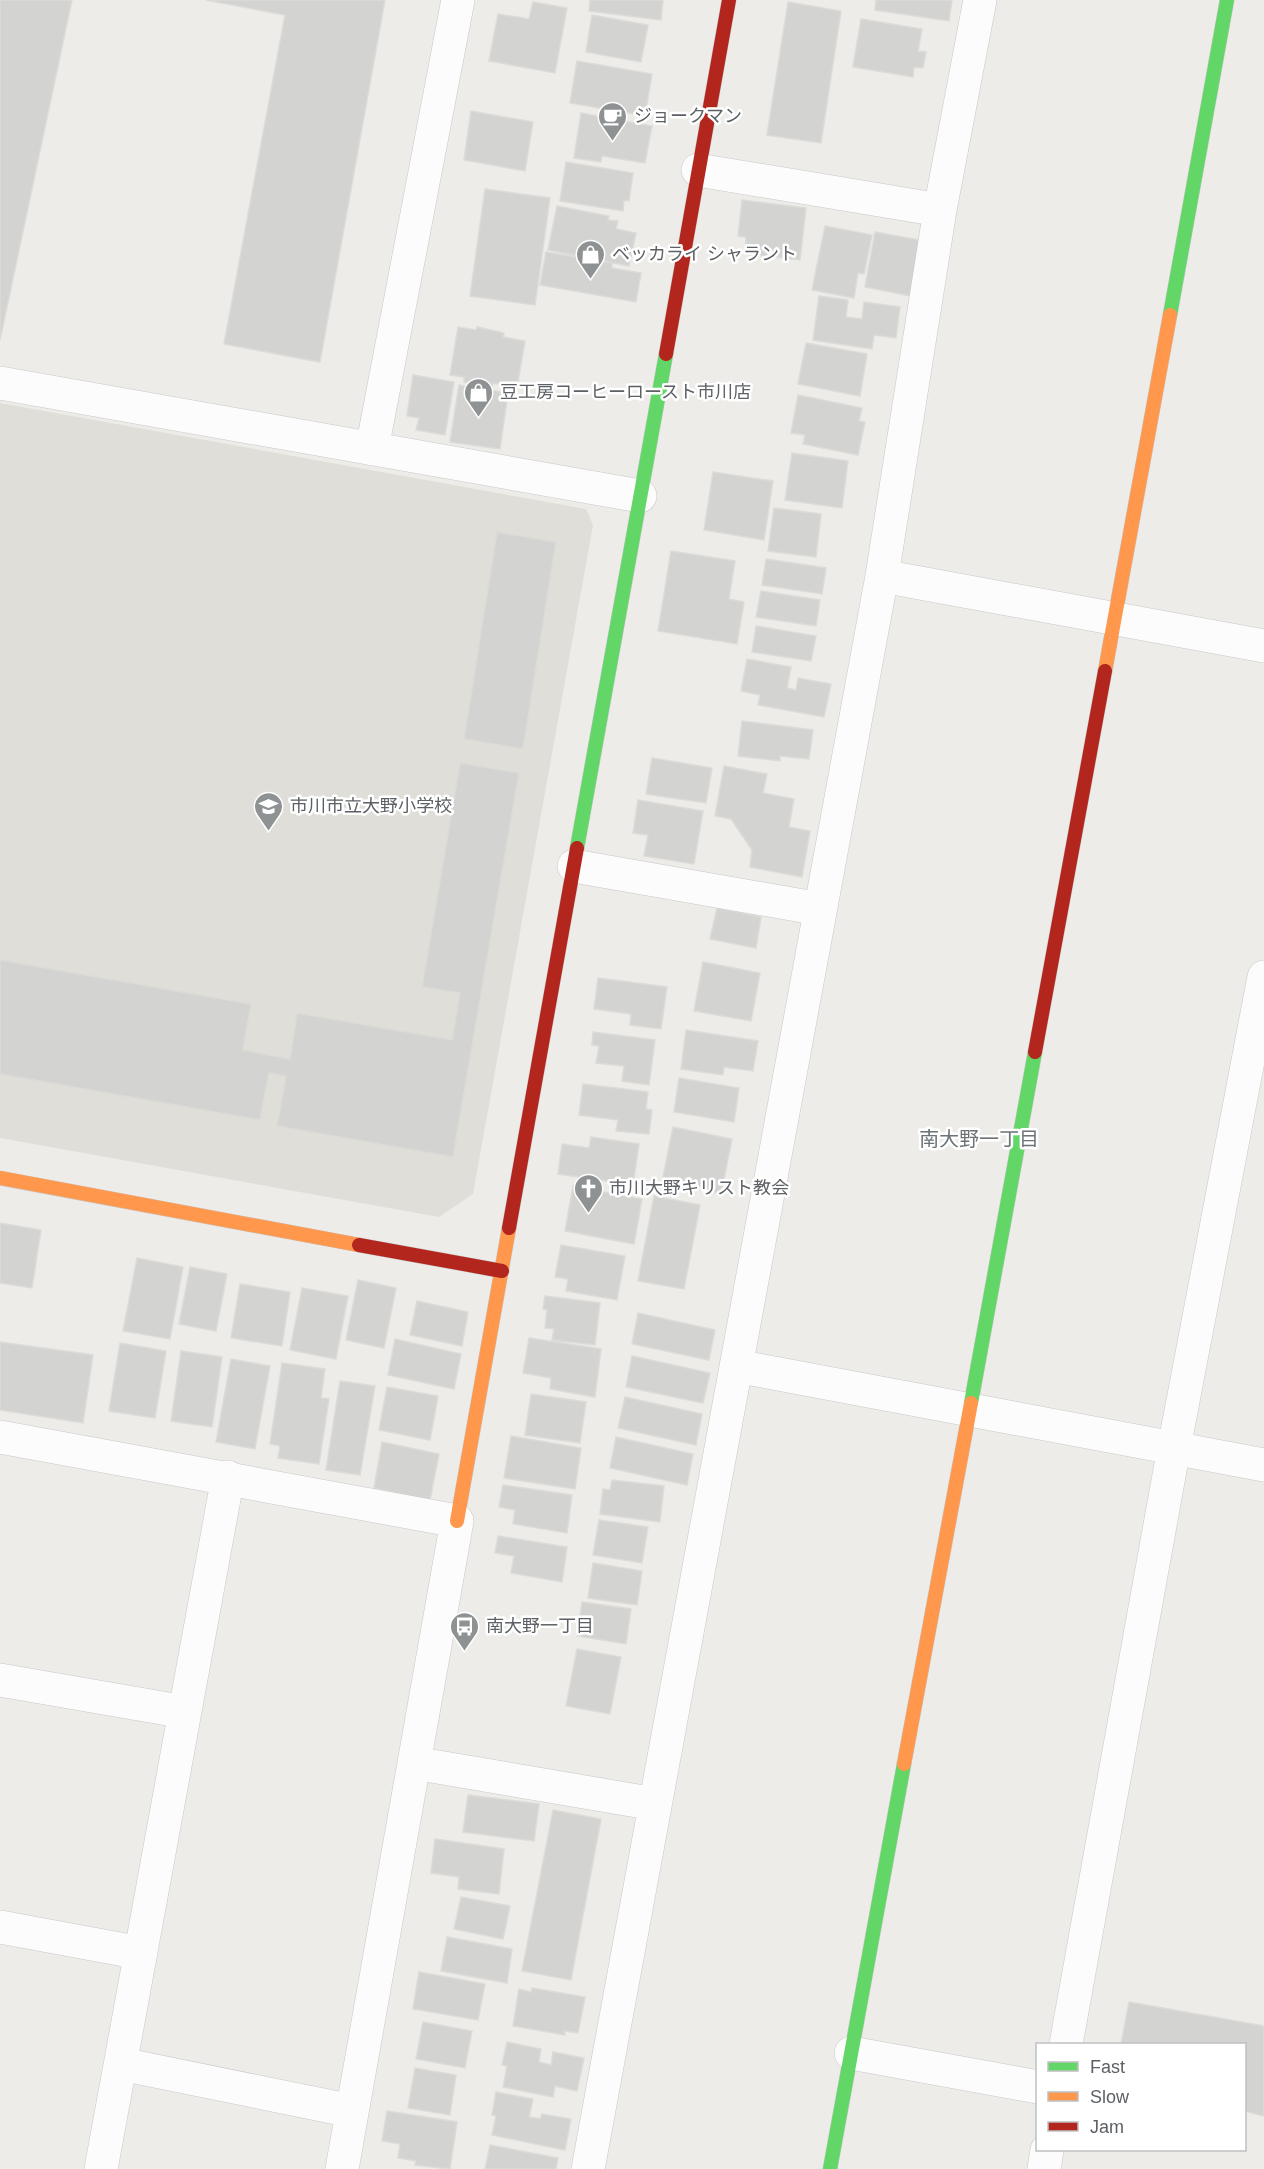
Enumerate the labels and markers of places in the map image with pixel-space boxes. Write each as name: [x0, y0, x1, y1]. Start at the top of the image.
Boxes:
cafe icon: ジョークマン: [597, 100, 629, 142]
place label: ジョークマン: [634, 106, 742, 126]
shop icon: ベッカライ シャラント: [575, 238, 607, 280]
place label: ベッカライ シャラント: [612, 244, 797, 264]
shop icon: 豆工房コーヒーロースト市川店: [463, 376, 495, 418]
place label: 豆工房コーヒーロースト市川店: [500, 382, 751, 402]
school or university icon: 市川市立大野小学校: [253, 790, 285, 832]
place label: 市川市立大野小学校: [290, 796, 452, 816]
church icon: 市川大野キリスト教会: [572, 1172, 604, 1214]
place label: 市川大野キリスト教会: [609, 1178, 789, 1198]
bus stop icon: 南大野一丁目: [449, 1610, 481, 1652]
place label: 南大野一丁目: [486, 1616, 594, 1636]

